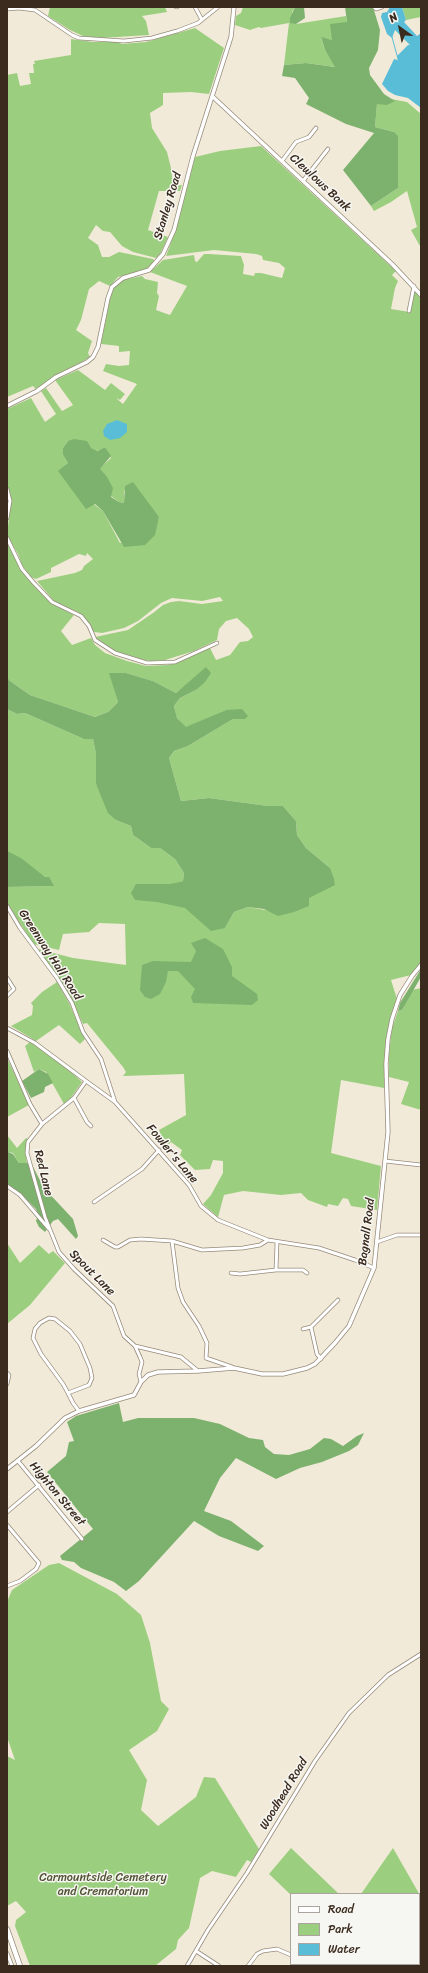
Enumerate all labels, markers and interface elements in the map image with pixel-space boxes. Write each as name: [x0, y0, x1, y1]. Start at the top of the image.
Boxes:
text: N: [385, 7, 402, 28]
north arrow: [380, 8, 420, 48]
street label: Clewlows Bank: [286, 151, 354, 215]
street label: Stanley Road: [151, 170, 185, 242]
street label: Greenway Hall Road: [15, 907, 85, 1003]
street label: Fowler's Lane: [143, 1121, 201, 1187]
street label: Red Lane: [30, 1148, 56, 1198]
street label: Bagnall Road: [356, 1197, 378, 1267]
street label: Spout Lane: [66, 1247, 118, 1299]
street label: Highton Street: [26, 1459, 88, 1529]
street label: Woodhead Road: [257, 1756, 311, 1832]
park label: Carmountside Cemetery and Crematorium: [39, 1871, 167, 1899]
legend: [290, 1893, 420, 1965]
text: Road: [328, 1898, 354, 1920]
text: Park: [328, 1918, 353, 1940]
text: Water: [328, 1938, 360, 1960]

